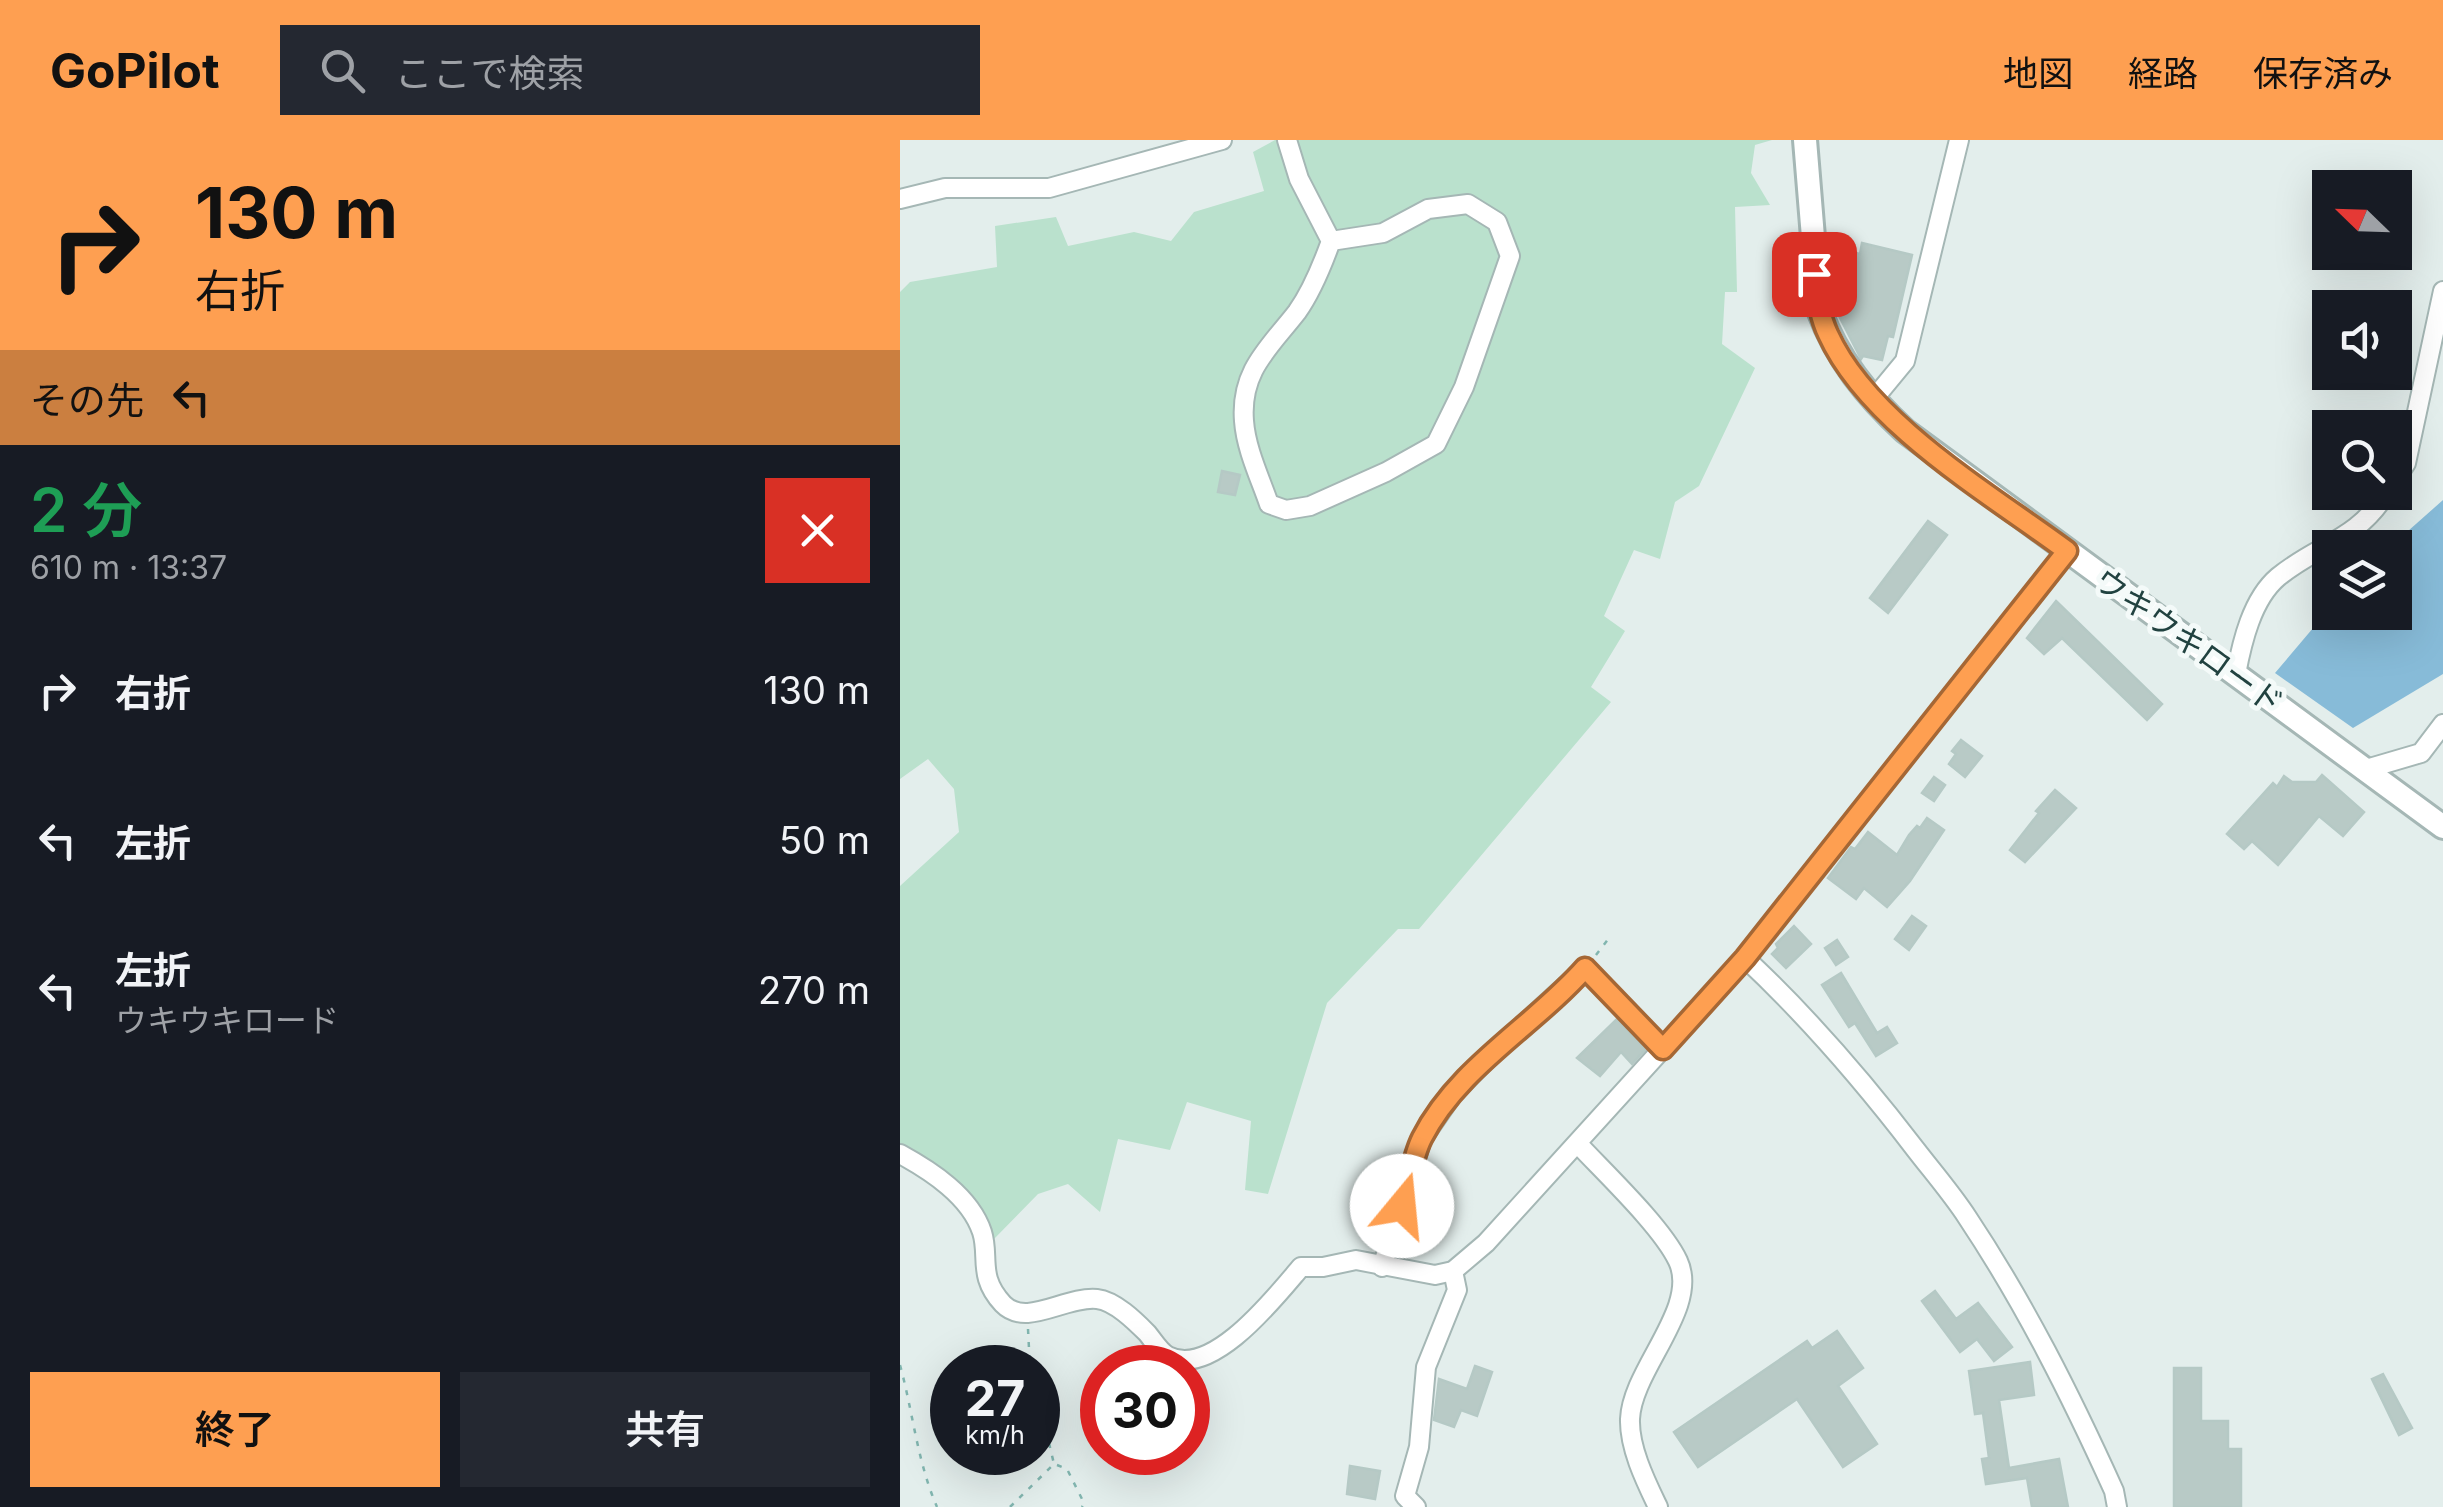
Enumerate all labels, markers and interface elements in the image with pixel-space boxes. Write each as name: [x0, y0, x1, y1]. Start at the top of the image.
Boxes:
search box: [280, 25, 980, 115]
text: GoPilot: [50, 41, 220, 100]
icon: search: [315, 43, 370, 98]
text: ここで検索: [395, 50, 585, 96]
text: 地図: [2003, 52, 2073, 94]
text: 経路: [2128, 52, 2198, 94]
text: 保存済み: [2253, 52, 2393, 94]
text: 130 m: [195, 170, 398, 255]
north arrow: [2312, 170, 2412, 270]
map controls: [2312, 170, 2412, 630]
icon: right: [30, 180, 160, 310]
pin: [1772, 232, 1857, 317]
icon: arrive: [1787, 247, 1842, 302]
text: 右折: [195, 263, 285, 318]
button: sound: [2312, 290, 2412, 390]
icon: left: [164, 370, 219, 425]
text: その先: [30, 377, 144, 423]
button: search: [2312, 410, 2412, 510]
text: 2 分: [30, 474, 143, 546]
button: close: [765, 478, 870, 583]
button: layers: [2312, 530, 2412, 630]
text: 610 m · 13:37: [30, 548, 227, 587]
street label: ウキウキロード: [2087, 559, 2291, 723]
icon: right: [30, 663, 85, 718]
text: 130 m: [763, 667, 870, 713]
text: 右折: [115, 670, 191, 716]
icon: left: [30, 813, 85, 868]
text: 50 m: [779, 817, 870, 863]
text: 左折: [115, 820, 191, 866]
text: 左折: [115, 947, 191, 993]
icon: left: [30, 963, 85, 1018]
text: 270 m: [758, 967, 870, 1013]
text: ウキウキロード: [115, 1001, 339, 1040]
position arrow: [1350, 1154, 1454, 1258]
speed limit sign: 30: [1080, 1345, 1210, 1475]
text: 27: [965, 1368, 1025, 1428]
button: 終了: [30, 1372, 440, 1487]
button: 共有: [460, 1372, 870, 1487]
text: km/h: [965, 1420, 1025, 1450]

